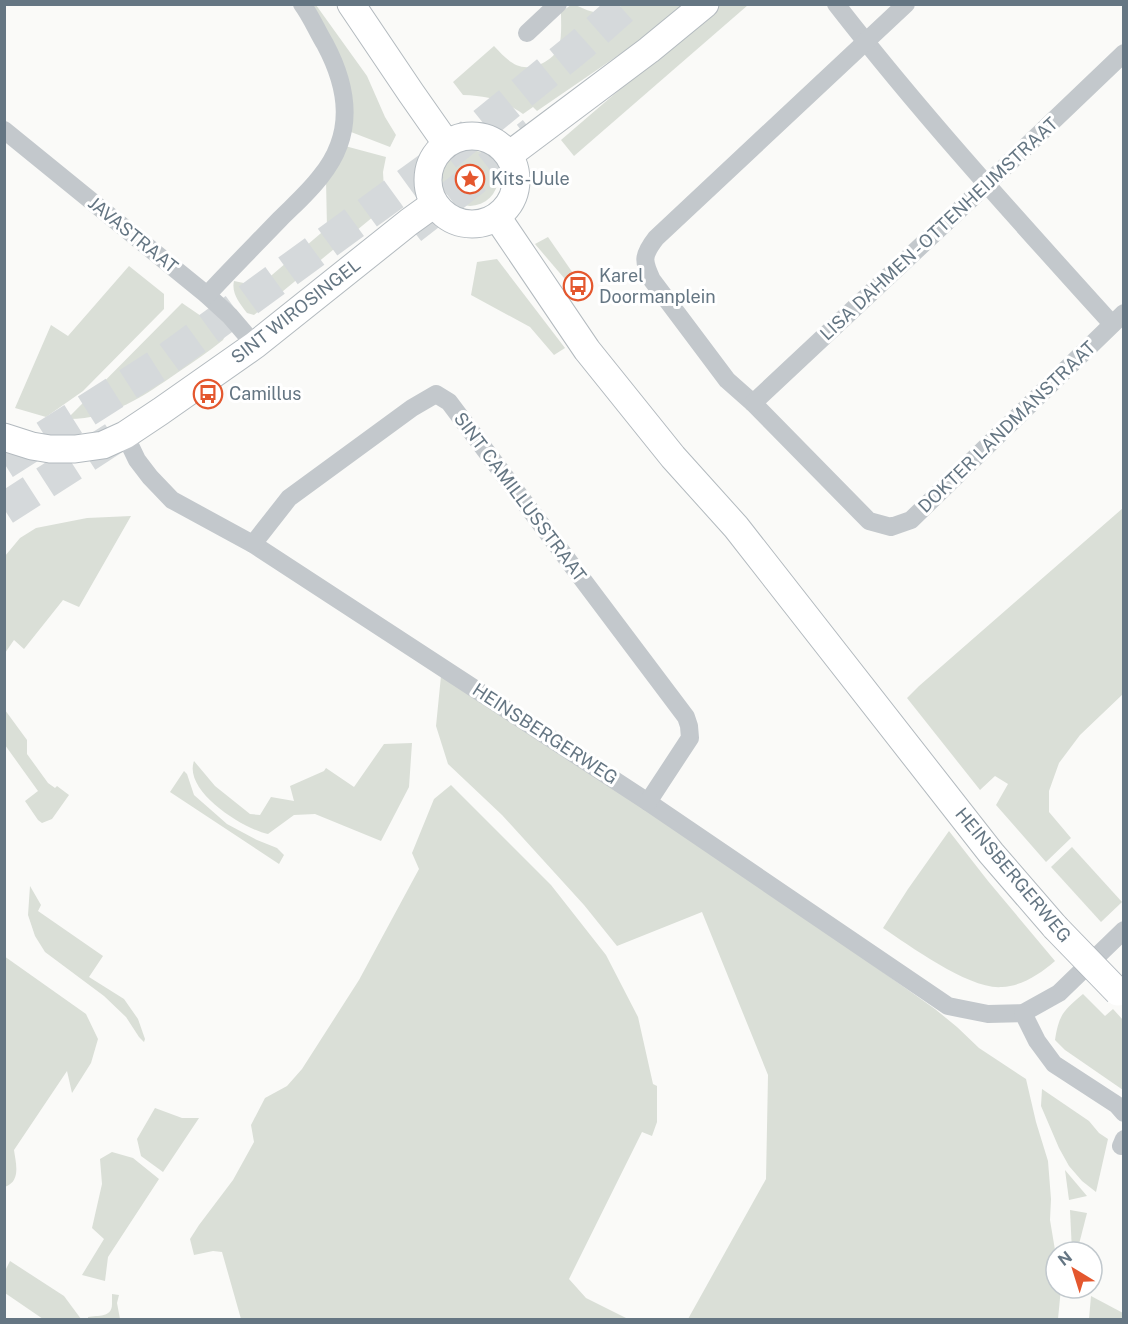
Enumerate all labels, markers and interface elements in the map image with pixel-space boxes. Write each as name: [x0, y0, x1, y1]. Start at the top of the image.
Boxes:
street label: LISA DAHMEN - OTTENHEIJMSTRAAT: [816, 113, 1062, 344]
place icon: Kits-Uule: [454, 163, 486, 195]
place label: Kits-Uule: [491, 168, 570, 189]
street label: JAVASTRAAT: [84, 192, 183, 277]
street label: SINT WIROSINGEL: [227, 254, 365, 368]
place label: Karel Doormanplein: [599, 265, 716, 307]
bus stop icon: Karel Doormanplein: [562, 270, 594, 302]
street label: DOKTER LANDMANSTRAAT: [914, 336, 1100, 517]
bus stop icon: Camillus: [192, 378, 224, 410]
place label: Camillus: [229, 383, 301, 404]
street label: SINT CAMILLUSSTRAAT: [450, 408, 591, 586]
street label: HEINSBERGERWEG: [469, 679, 622, 788]
street label: HEINSBERGERWEG: [951, 803, 1076, 946]
north arrow: [1044, 1240, 1104, 1300]
text: N: [1054, 1247, 1076, 1270]

